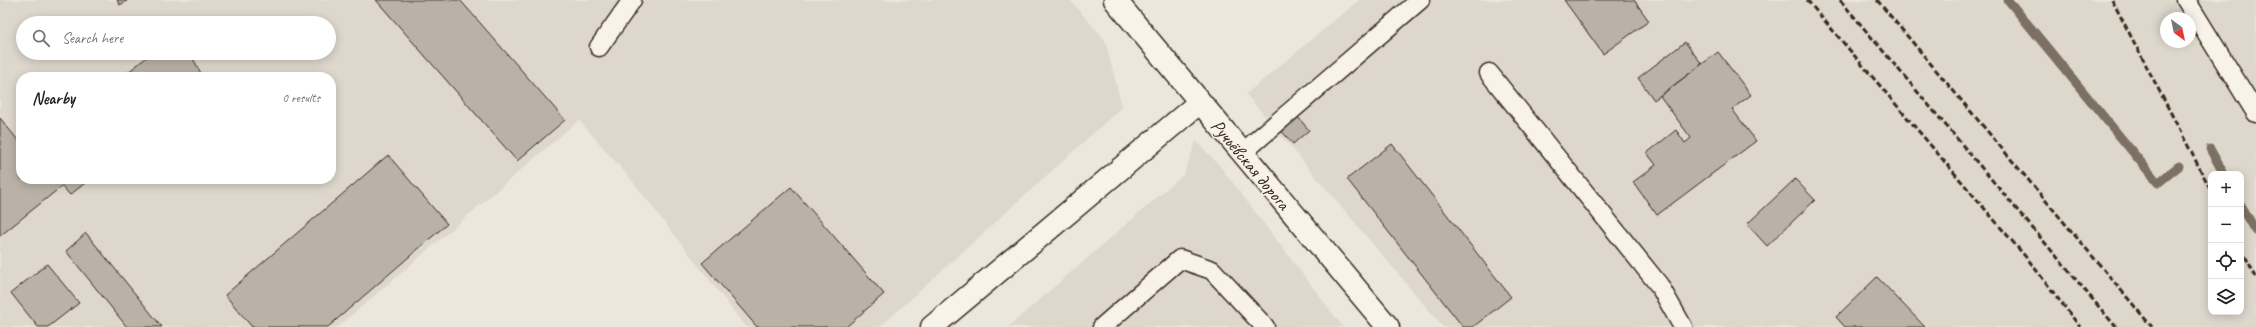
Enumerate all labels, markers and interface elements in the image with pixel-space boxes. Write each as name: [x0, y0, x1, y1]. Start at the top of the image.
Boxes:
north arrow: [2160, 12, 2196, 48]
search box: [16, 16, 336, 60]
icon: search: [30, 27, 52, 49]
text: Search here: [62, 29, 123, 48]
text: Nearby: [32, 88, 75, 109]
text: 0 results: [282, 90, 320, 106]
street label: Ручьёвская дорога: [1205, 114, 1296, 216]
map controls: [2208, 171, 2244, 315]
button: +: [2208, 171, 2244, 207]
button: −: [2208, 207, 2244, 243]
button: locate: [2208, 243, 2244, 279]
button: layers: [2208, 279, 2244, 315]

